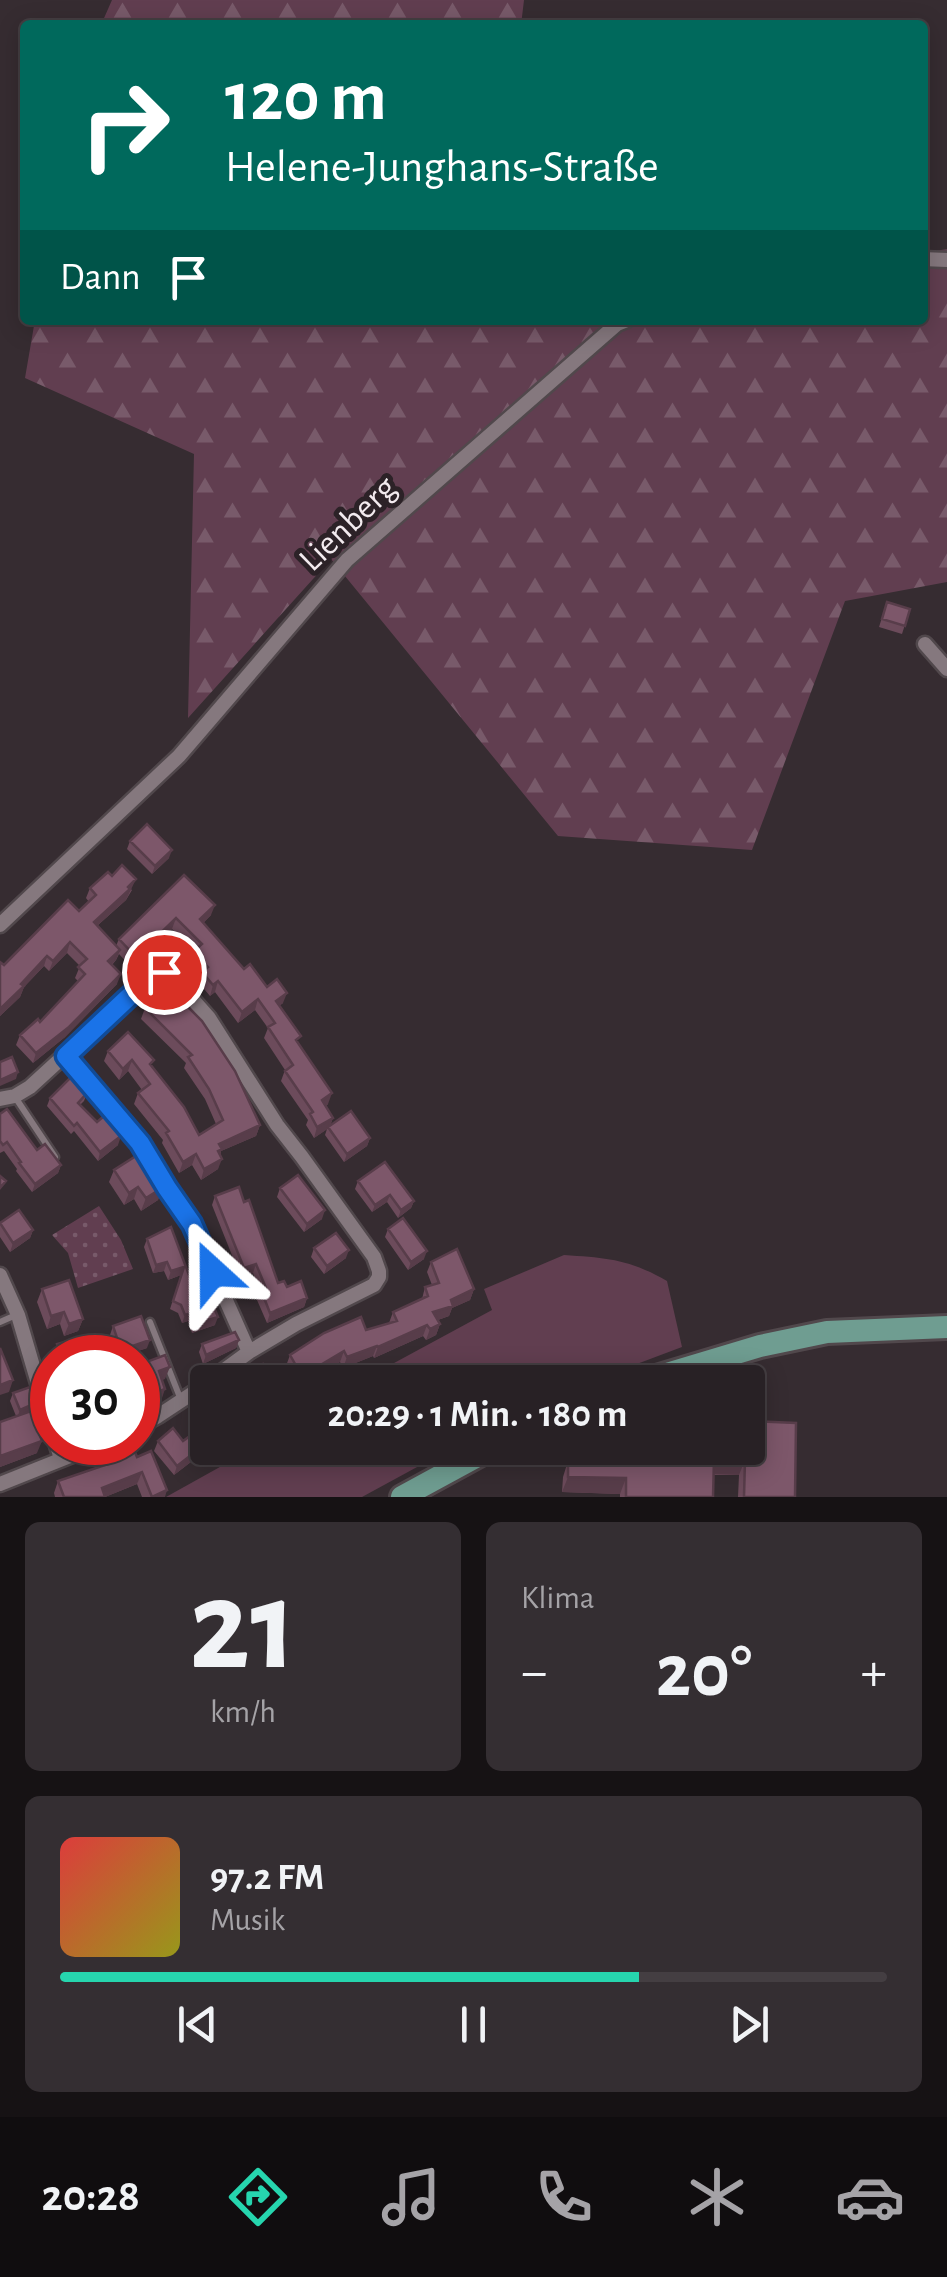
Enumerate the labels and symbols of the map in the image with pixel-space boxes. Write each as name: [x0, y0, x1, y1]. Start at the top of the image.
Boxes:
street label: Lienberg: [293, 470, 403, 578]
pin: [122, 930, 207, 1015]
position arrow: [161, 1220, 265, 1324]
speed limit sign: 30: [30, 1335, 160, 1465]

